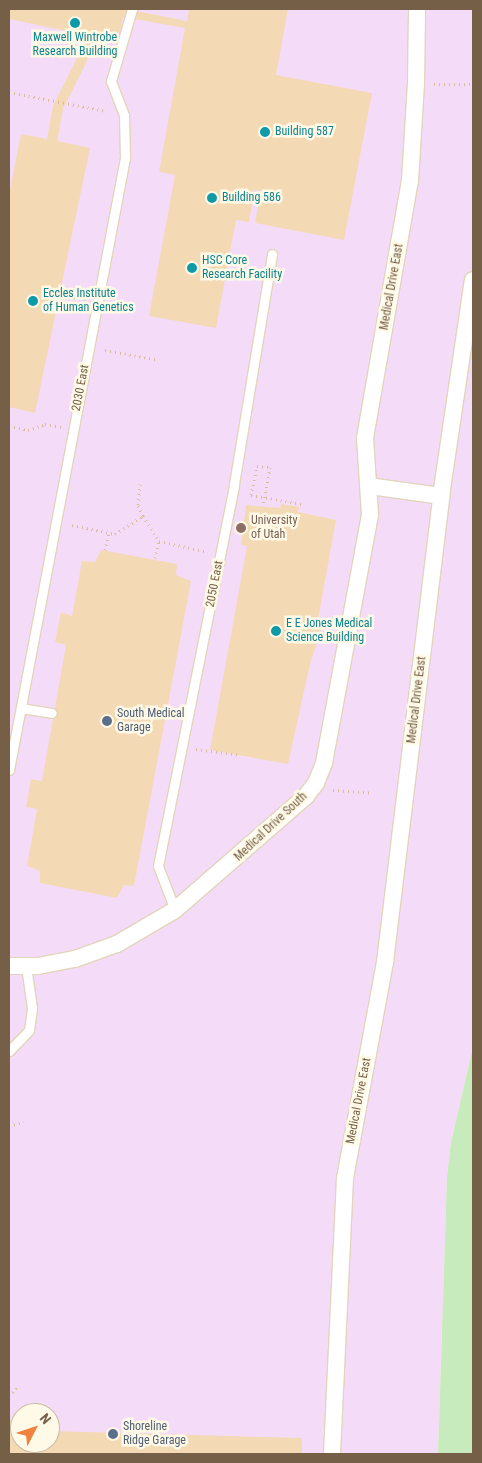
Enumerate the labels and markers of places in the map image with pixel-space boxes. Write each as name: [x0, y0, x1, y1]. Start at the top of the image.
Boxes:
marker: Maxwell Wintrobe Research Building: [69, 17, 81, 29]
place label: Maxwell Wintrobe Research Building: [33, 31, 117, 59]
place label: Building 587: [275, 125, 334, 139]
marker: Building 587: [259, 126, 271, 138]
place label: Building 586: [222, 191, 281, 205]
marker: Building 586: [206, 192, 218, 204]
place label: HSC Core Research Facility: [202, 254, 282, 282]
marker: HSC Core Research Facility: [186, 262, 198, 274]
place label: Eccles Institute of Human Genetics: [43, 287, 134, 315]
marker: Eccles Institute of Human Genetics: [27, 295, 39, 307]
place label: University of Utah: [251, 514, 297, 542]
marker: University of Utah: [235, 522, 247, 534]
place label: E E Jones Medical Science Building: [286, 617, 372, 645]
marker: E E Jones Medical Science Building: [270, 625, 282, 637]
place label: South Medical Garage: [117, 707, 185, 735]
marker: South Medical Garage: [101, 715, 113, 727]
place label: Shoreline Ridge Garage: [123, 1420, 186, 1448]
marker: Shoreline Ridge Garage: [107, 1428, 119, 1440]

